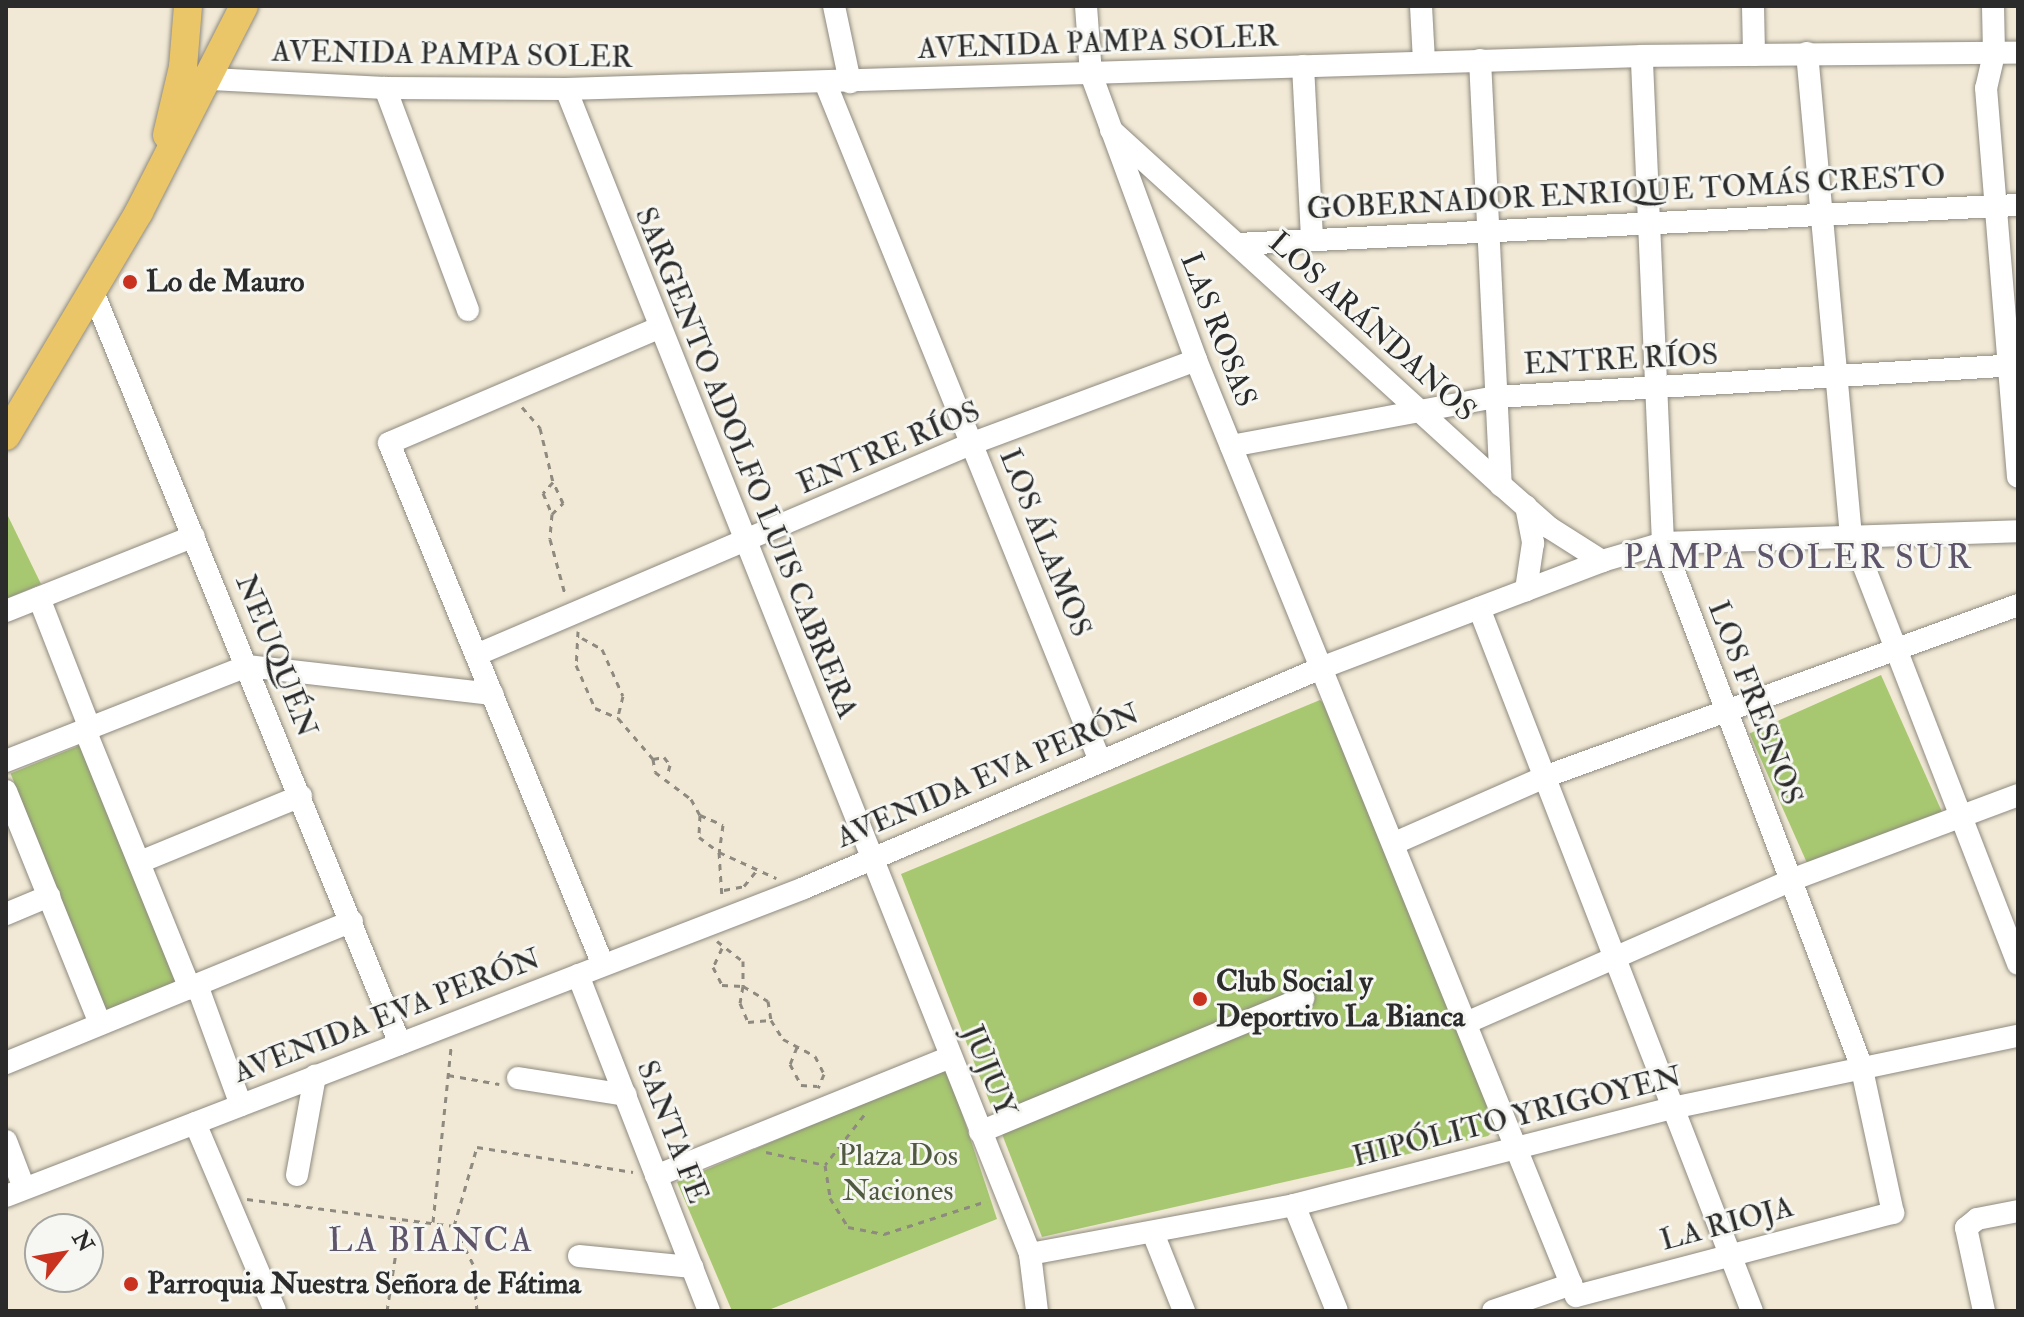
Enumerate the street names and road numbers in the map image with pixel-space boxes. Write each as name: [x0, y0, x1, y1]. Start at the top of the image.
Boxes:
street label: AVENIDA PAMPA SOLER: [917, 19, 1279, 67]
street label: AVENIDA PAMPA SOLER: [271, 34, 633, 76]
street label: GOBERNADOR ENRIQUE TOMÁS CRESTO: [1306, 158, 1946, 228]
street label: SARGENTO ADOLFO LUIS CABRERA: [627, 202, 865, 724]
street label: LOS ARÁNDANOS: [1261, 225, 1483, 429]
street label: LAS ROSAS: [1172, 248, 1264, 412]
street label: ENTRE RÍOS: [1523, 337, 1719, 383]
street label: ENTRE RÍOS: [792, 393, 986, 503]
street label: LOS ÁLAMOS: [991, 444, 1099, 642]
street label: NEUQUÉN: [227, 569, 325, 743]
street label: LOS FRESNOS: [1700, 596, 1810, 810]
street label: AVENIDA EVA PERÓN: [831, 696, 1145, 856]
street label: AVENIDA EVA PERÓN: [229, 941, 545, 1091]
street label: JUJUY: [954, 1020, 1024, 1122]
street label: SANTA FE: [628, 1056, 716, 1208]
street label: HIPÓLITO YRIGOYEN: [1349, 1059, 1685, 1175]
street label: LA RIOJA: [1657, 1189, 1797, 1259]

